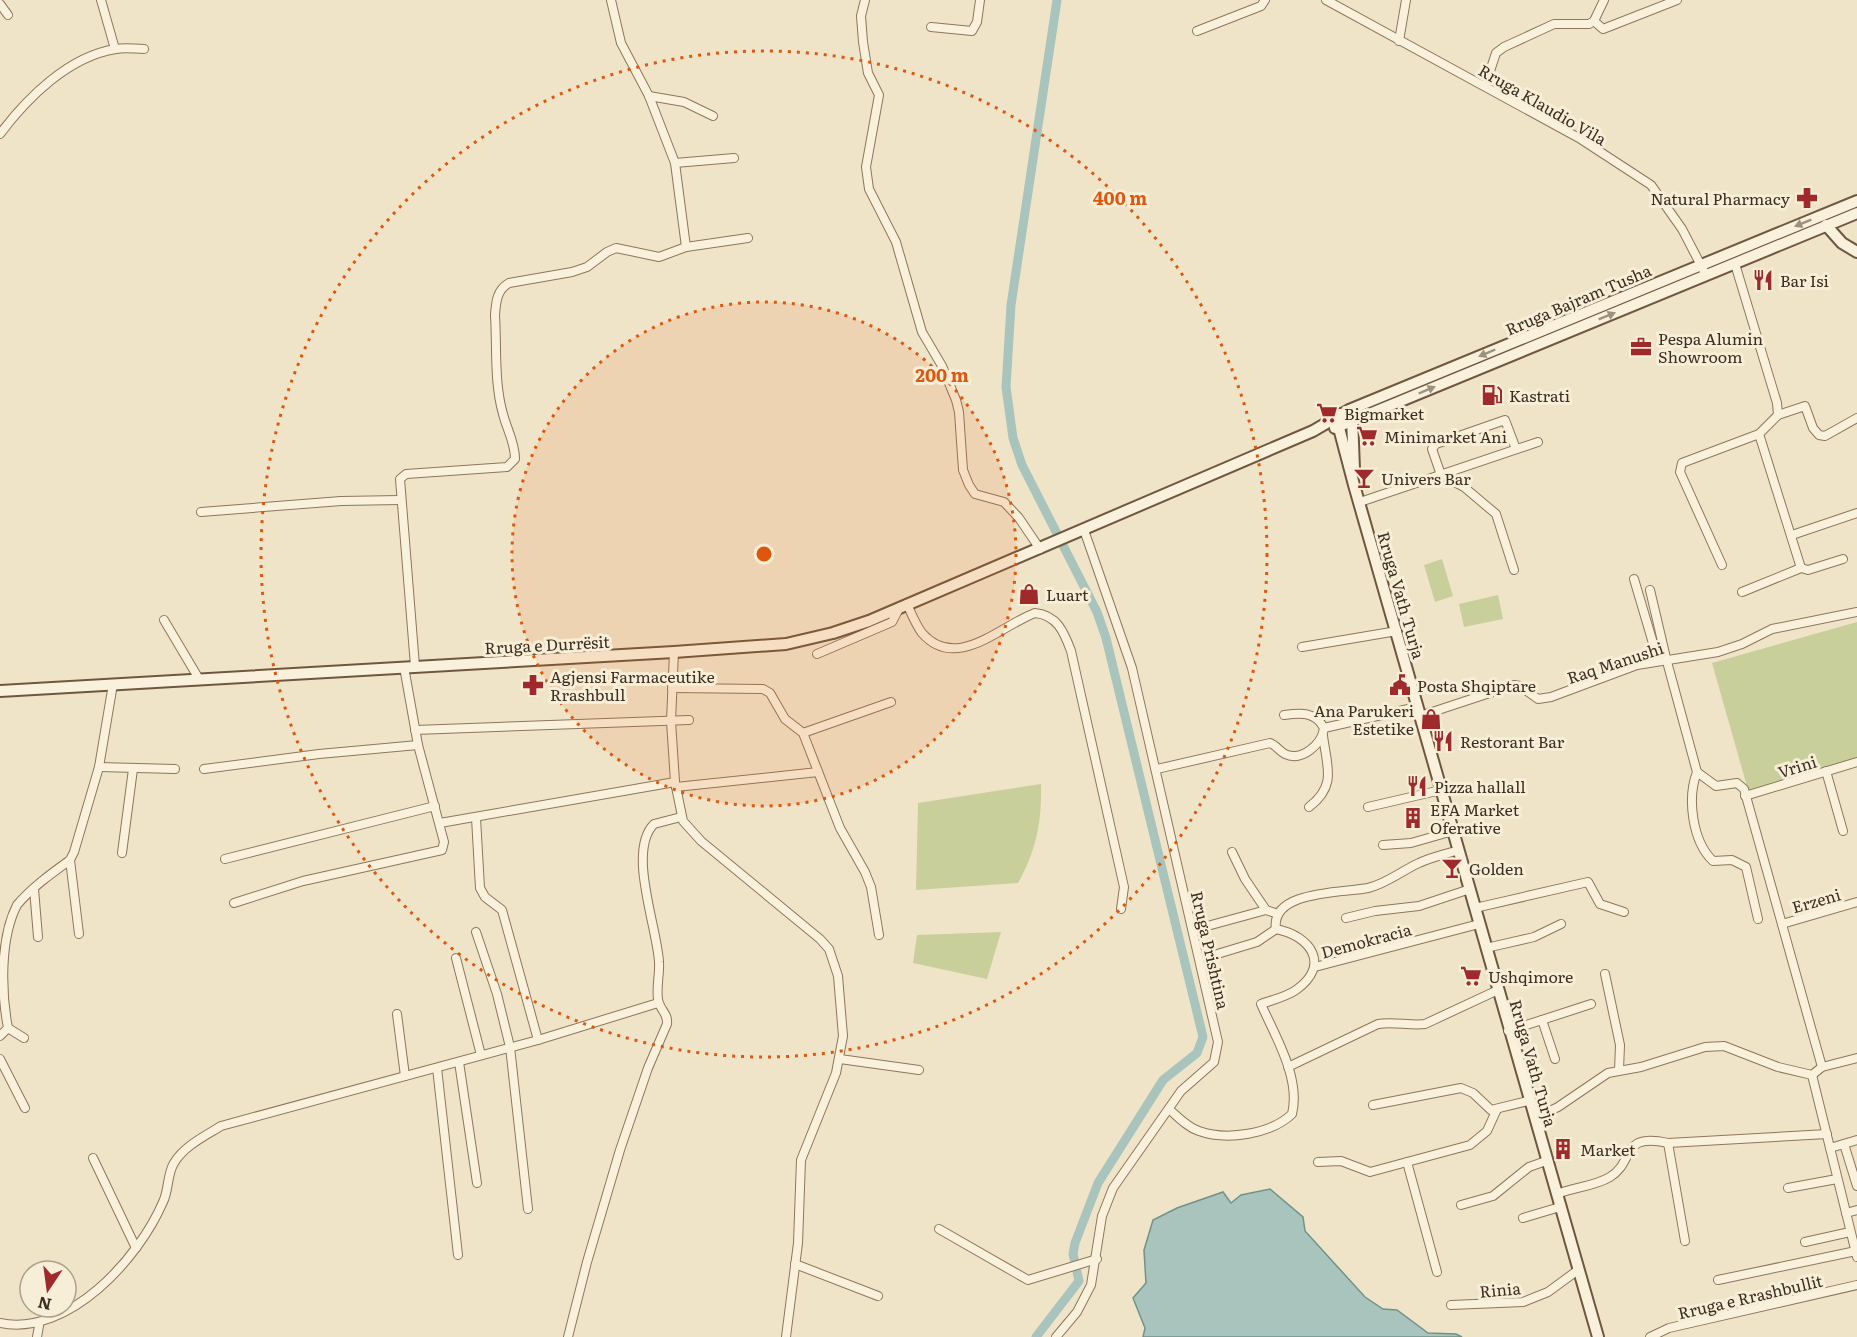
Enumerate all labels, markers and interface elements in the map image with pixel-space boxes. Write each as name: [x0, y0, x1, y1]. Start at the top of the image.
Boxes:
street label: Rruga Klaudio Vila: [1475, 58, 1612, 151]
text: 400 m: [1093, 184, 1147, 211]
place label: Natural Pharmacy: [1651, 186, 1791, 210]
pharmacy icon: Natural Pharmacy: [1795, 186, 1819, 210]
one-way arrow: [1794, 219, 1812, 228]
street label: Rruga Bajram Tusha: [1501, 257, 1655, 341]
restaurant icon: Bar Isi: [1751, 268, 1775, 292]
place label: Bar Isi: [1780, 268, 1829, 292]
one-way arrow: [1599, 311, 1617, 321]
place label: Pespa Alumin Showroom: [1658, 326, 1763, 368]
office icon: Pespa Alumin Showroom: [1629, 335, 1653, 359]
one-way arrow: [1478, 349, 1496, 358]
text: 200 m: [915, 361, 969, 388]
fuel station icon: Kastrati: [1480, 383, 1504, 407]
place label: Kastrati: [1509, 383, 1570, 407]
one-way arrow: [1419, 386, 1436, 395]
supermarket icon: Bigmarket: [1315, 401, 1339, 425]
place label: Bigmarket: [1344, 401, 1425, 425]
supermarket icon: Minimarket Ani: [1355, 424, 1379, 448]
place label: Minimarket Ani: [1384, 424, 1507, 448]
bar icon: Univers Bar: [1352, 466, 1376, 490]
place label: Univers Bar: [1381, 466, 1471, 490]
street label: Rruga Vath Turja: [1372, 529, 1432, 662]
centre of rings: [754, 544, 774, 564]
shop icon: Luart: [1017, 582, 1041, 606]
place label: Luart: [1046, 582, 1089, 606]
street label: Rruga e Durrësit: [484, 629, 611, 659]
street label: Raq Manushi: [1564, 635, 1666, 689]
place label: Agjensi Farmaceutike Rrashbull: [550, 664, 715, 706]
pharmacy icon: Agjensi Farmaceutike Rrashbull: [521, 673, 545, 697]
public building icon: Posta Shqiptare: [1388, 673, 1412, 697]
place label: Posta Shqiptare: [1417, 673, 1536, 697]
place label: Ana Parukeri Estetike: [1314, 698, 1414, 740]
shop icon: Ana Parukeri Estetike: [1419, 707, 1443, 731]
restaurant icon: Restorant Bar: [1431, 729, 1455, 753]
place label: Restorant Bar: [1460, 729, 1565, 753]
street label: Vrini: [1775, 749, 1819, 783]
restaurant icon: Pizza hallall: [1405, 774, 1429, 798]
place label: Pizza hallall: [1434, 774, 1526, 798]
place label: EFA Market Oferative: [1430, 797, 1520, 839]
building icon: EFA Market Oferative: [1401, 806, 1425, 830]
bar icon: Golden: [1440, 856, 1464, 880]
place label: Golden: [1469, 856, 1524, 880]
street label: Erzeni: [1789, 882, 1843, 918]
street label: Rruga Prishtina: [1186, 889, 1236, 1012]
street label: Demokracia: [1318, 916, 1414, 964]
supermarket icon: Ushqimore: [1459, 964, 1483, 988]
place label: Ushqimore: [1488, 964, 1573, 988]
street label: Rruga Vath Turja: [1504, 997, 1564, 1130]
building icon: Market: [1551, 1137, 1575, 1161]
place label: Market: [1580, 1137, 1636, 1161]
north arrow: [18, 1259, 78, 1319]
street label: Rruga e Rrashbullit: [1675, 1268, 1825, 1324]
street label: Rinia: [1478, 1275, 1522, 1303]
text: N: [35, 1291, 54, 1318]

